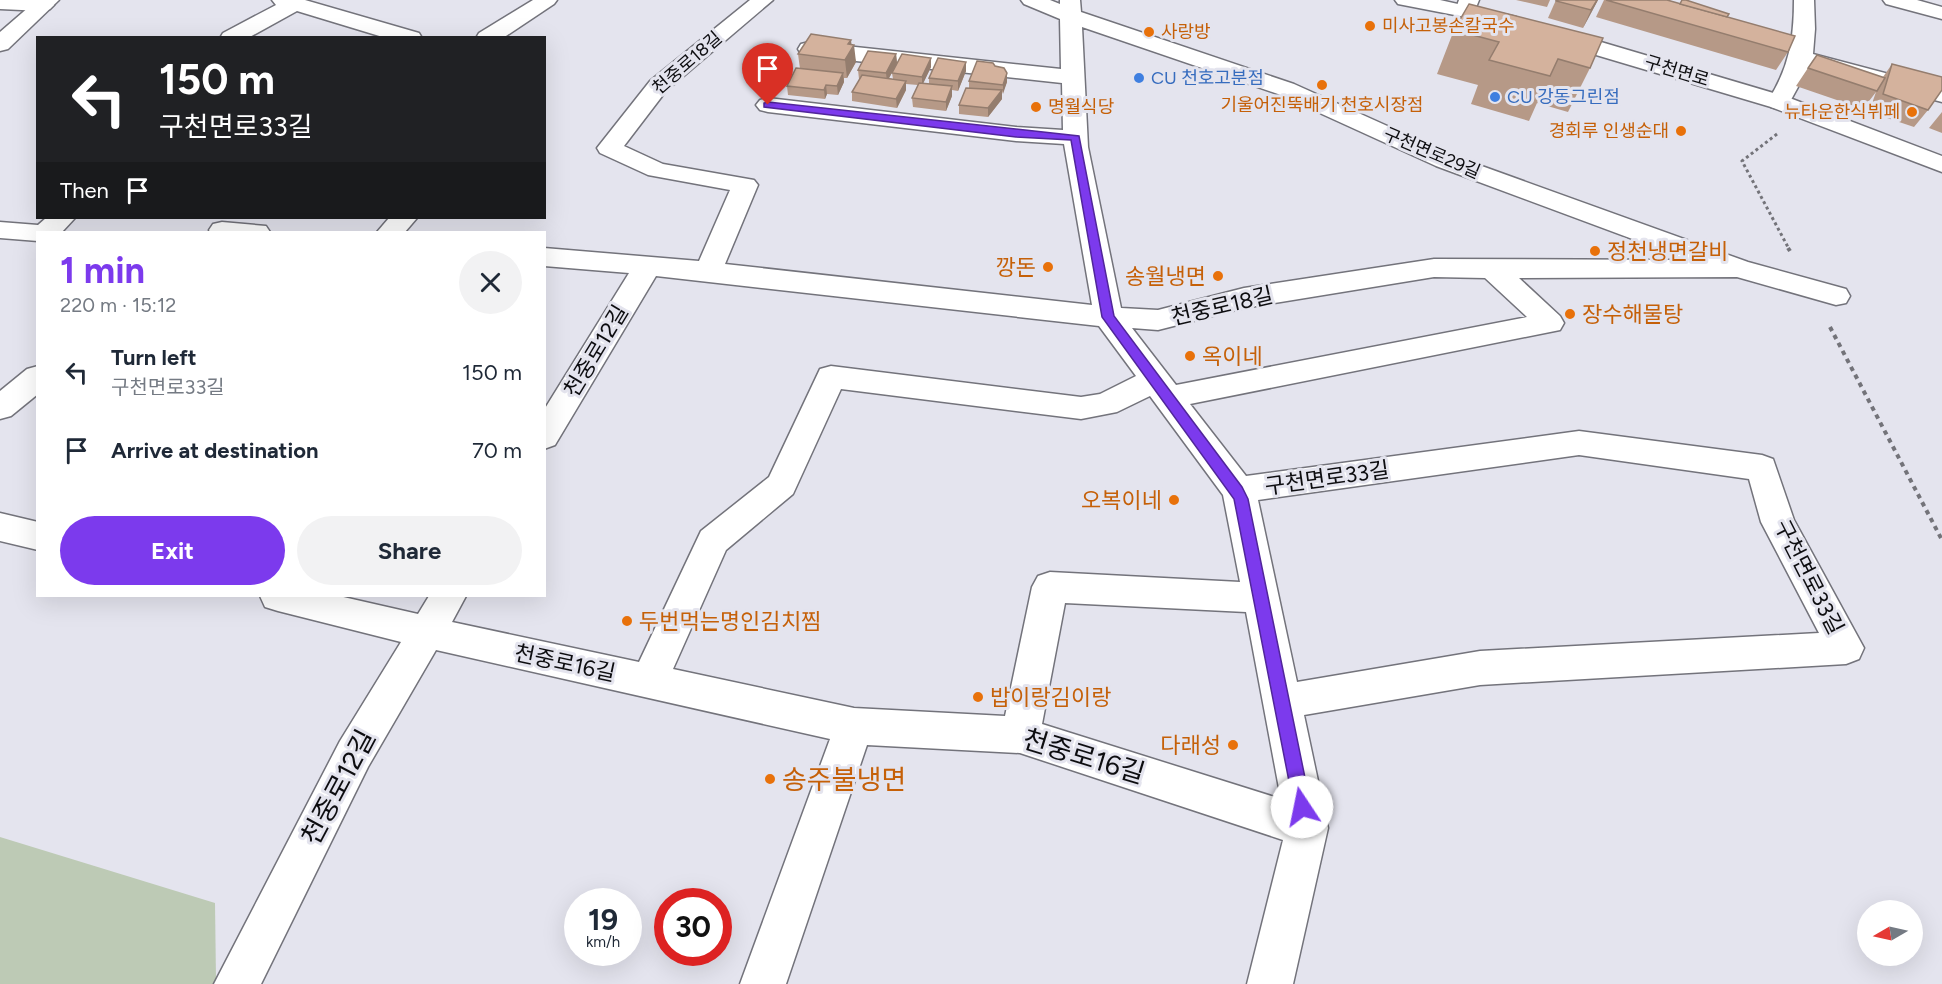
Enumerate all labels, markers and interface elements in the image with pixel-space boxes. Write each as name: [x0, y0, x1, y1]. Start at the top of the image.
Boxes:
place label: 미사고봉손칼국수: [1382, 15, 1514, 37]
marker: 미사고봉손칼국수: [1363, 19, 1377, 33]
place label: 사랑방: [1161, 21, 1211, 43]
marker: 사랑방: [1142, 25, 1156, 39]
street label: 천중로18길: [648, 27, 726, 99]
pin: [742, 43, 793, 105]
street label: 구천면로: [1642, 51, 1712, 91]
icon: arrive: [751, 52, 784, 85]
text: 150 m: [159, 54, 275, 105]
icon: left: [60, 60, 138, 138]
place label: CU 천호고분점: [1151, 67, 1264, 89]
marker: CU 천호고분점: [1132, 71, 1146, 85]
marker: 기울어진뚝배기 천호시장점: [1315, 78, 1329, 92]
place label: CU 강동그린점: [1507, 86, 1620, 108]
marker: CU 강동그린점: [1488, 90, 1502, 104]
place label: 기울어진뚝배기 천호시장점: [1220, 94, 1424, 116]
place label: 명월식당: [1048, 96, 1114, 118]
marker: 명월식당: [1029, 100, 1043, 114]
place label: 뉴타운한식뷔페: [1784, 101, 1900, 123]
marker: 뉴타운한식뷔페: [1905, 105, 1919, 119]
text: 구천면로33길: [159, 110, 313, 143]
place label: 경회루 인생순대: [1549, 120, 1669, 142]
street label: 구천면로29길: [1380, 123, 1484, 183]
marker: 경회루 인생순대: [1674, 124, 1688, 138]
icon: arrive: [121, 174, 154, 207]
text: Then: [60, 177, 109, 204]
place label: 정천냉면갈비: [1607, 238, 1728, 265]
marker: 정천냉면갈비: [1588, 244, 1602, 258]
text: 1 min: [60, 249, 145, 292]
button: close: [459, 251, 522, 314]
place label: 깡돈: [996, 254, 1036, 281]
marker: 깡돈: [1041, 260, 1055, 274]
place label: 송월냉면: [1125, 263, 1206, 290]
marker: 송월냉면: [1211, 269, 1225, 283]
street label: 천중로18길: [1169, 281, 1275, 331]
text: 220 m · 15:12: [60, 293, 176, 317]
street label: 천중로12길: [558, 300, 634, 402]
place label: 장수해물탕: [1582, 301, 1683, 328]
marker: 장수해물탕: [1563, 307, 1577, 321]
place label: 옥이네: [1202, 343, 1263, 370]
text: Turn left: [111, 344, 197, 371]
marker: 옥이네: [1183, 349, 1197, 363]
icon: left: [60, 356, 93, 389]
text: 150 m: [462, 359, 522, 386]
text: 구천면로33길: [111, 375, 225, 399]
icon: arrive: [60, 434, 93, 467]
text: Arrive at destination: [111, 437, 319, 464]
text: 70 m: [472, 437, 522, 464]
street label: 구천면로33길: [1263, 456, 1391, 500]
place label: 오복이네: [1081, 487, 1162, 514]
marker: 오복이네: [1167, 493, 1181, 507]
street label: 구천면로33길: [1769, 515, 1849, 639]
button: Exit: [60, 516, 285, 585]
button: Share: [297, 516, 522, 585]
place label: 두번먹는명인김치찜: [639, 608, 821, 635]
marker: 두번먹는명인김치찜: [620, 614, 634, 628]
street label: 천중로16길: [512, 639, 618, 687]
place label: 밥이랑김이랑: [990, 684, 1111, 711]
marker: 밥이랑김이랑: [971, 690, 985, 704]
street label: 천중로16길: [1019, 722, 1149, 790]
street label: 천중로12길: [294, 724, 382, 850]
place label: 다래성: [1160, 732, 1221, 759]
marker: 다래성: [1226, 738, 1240, 752]
place label: 송주불냉면: [782, 763, 906, 796]
marker: 송주불냉면: [763, 772, 777, 786]
position arrow: [1270, 775, 1334, 839]
speed limit sign: 30: [654, 888, 732, 966]
north arrow: [1857, 900, 1923, 966]
map controls: [1857, 900, 1923, 966]
text: 19: [588, 901, 618, 938]
text: km/h: [586, 933, 620, 951]

